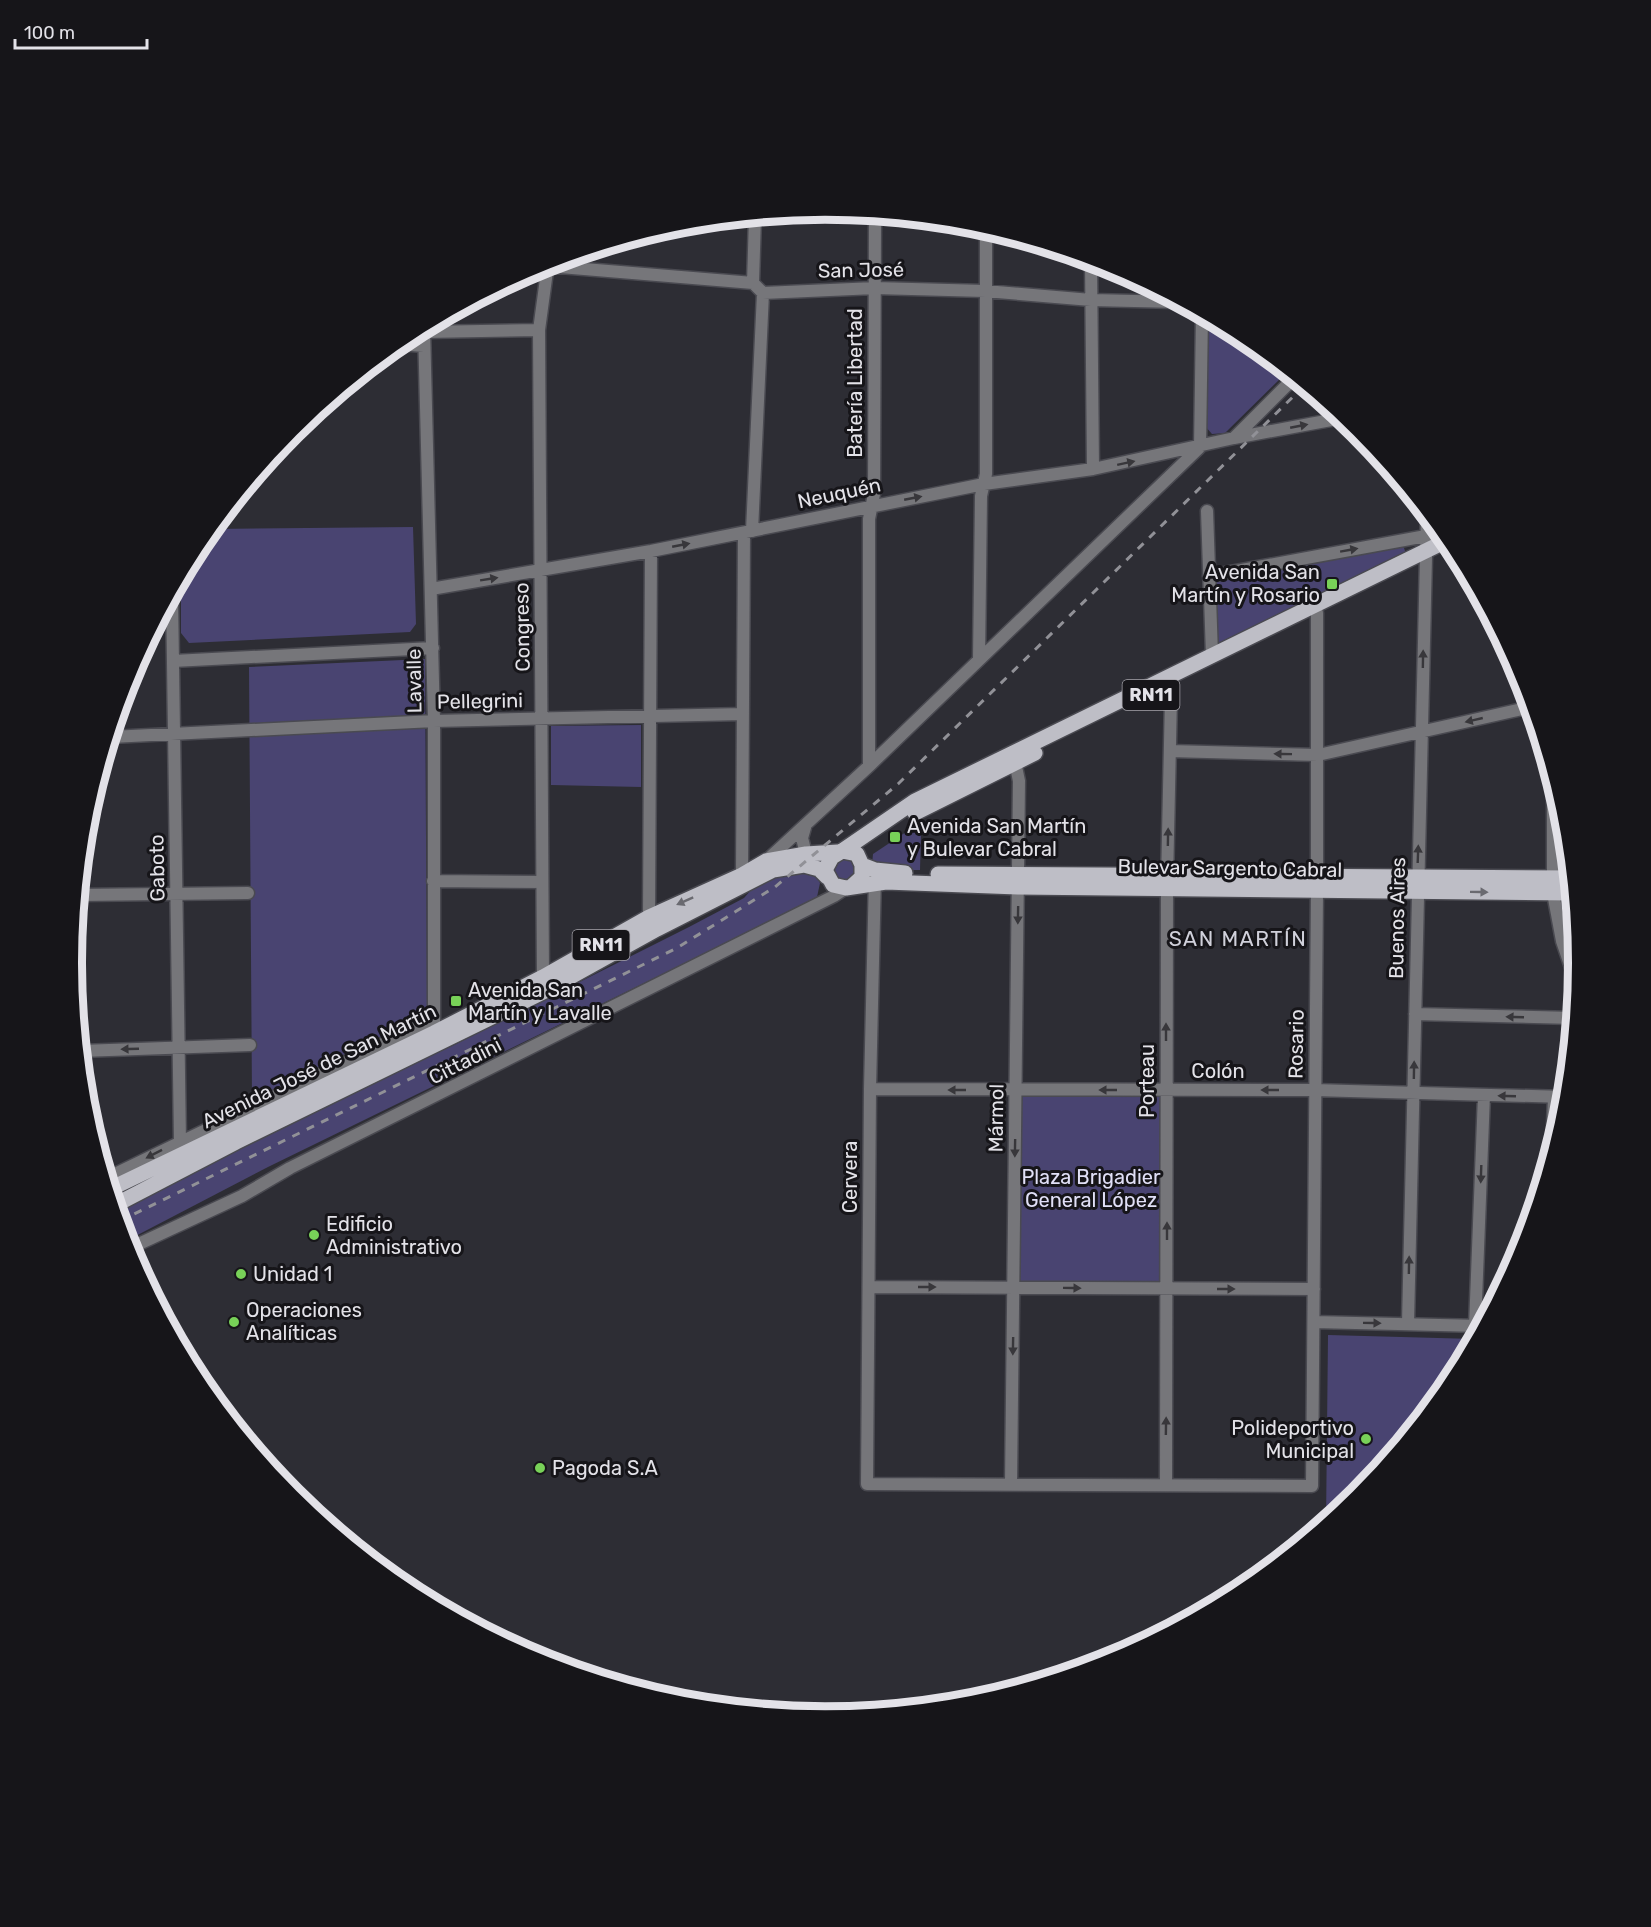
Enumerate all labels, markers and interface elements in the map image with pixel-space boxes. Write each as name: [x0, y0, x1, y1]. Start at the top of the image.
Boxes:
scale bar: [15, 12, 147, 50]
text: 100 m: [24, 22, 75, 44]
street label: San José: [818, 257, 904, 283]
street label: Batería Libertad: [843, 308, 867, 458]
one-way arrow: [1290, 421, 1309, 430]
one-way arrow: [1116, 457, 1135, 467]
street label: Neuquén: [795, 472, 883, 514]
one-way arrow: [903, 493, 922, 502]
one-way arrow: [671, 540, 690, 549]
one-way arrow: [1340, 546, 1359, 555]
place label: Avenida San Martín y Rosario: [1171, 560, 1320, 607]
one-way arrow: [479, 574, 498, 583]
marker: Avenida San Martín y Rosario: [1325, 577, 1339, 591]
street label: Congreso: [509, 582, 535, 672]
street label: Lavalle: [401, 648, 427, 714]
one-way arrow: [1418, 650, 1428, 669]
road number: RN11: [1122, 680, 1180, 710]
street label: Pellegrini: [437, 688, 523, 714]
one-way arrow: [1465, 715, 1483, 725]
one-way arrow: [1274, 749, 1293, 759]
place label: Avenida San Martín y Bulevar Cabral: [907, 814, 1086, 861]
one-way arrow: [1163, 827, 1172, 846]
marker: Avenida San Martín y Bulevar Cabral: [888, 830, 902, 844]
street label: Gaboto: [144, 834, 170, 902]
one-way arrow: [1414, 845, 1423, 864]
street label: Bulevar Sargento Cabral: [1117, 854, 1343, 882]
street label: Buenos Aires: [1384, 857, 1410, 979]
one-way arrow: [1469, 887, 1488, 896]
one-way arrow: [676, 896, 694, 906]
one-way arrow: [1013, 905, 1022, 924]
district label: SAN MARTÍN: [1169, 926, 1307, 951]
road number: RN11: [572, 930, 630, 960]
place label: Avenida San Martín y Lavalle: [468, 978, 612, 1025]
marker: Avenida San Martín y Lavalle: [449, 994, 463, 1008]
street label: Avenida José de San Martín: [198, 999, 440, 1133]
street label: Rosario: [1283, 1009, 1309, 1079]
one-way arrow: [1506, 1012, 1525, 1021]
one-way arrow: [1161, 1022, 1171, 1041]
street label: Cittadini: [425, 1032, 505, 1090]
street label: Porteau: [1135, 1044, 1159, 1118]
one-way arrow: [120, 1045, 139, 1054]
street label: Colón: [1191, 1059, 1245, 1083]
one-way arrow: [1409, 1060, 1418, 1079]
street label: Mármol: [983, 1083, 1009, 1153]
one-way arrow: [948, 1085, 967, 1095]
one-way arrow: [1098, 1085, 1117, 1095]
one-way arrow: [1261, 1085, 1280, 1095]
one-way arrow: [1498, 1091, 1517, 1100]
one-way arrow: [1010, 1139, 1020, 1158]
street label: Cervera: [838, 1141, 862, 1213]
one-way arrow: [146, 1150, 163, 1159]
park label: Plaza Brigadier General López: [1021, 1165, 1161, 1212]
one-way arrow: [1477, 1165, 1486, 1184]
place label: Edificio Administrativo: [326, 1212, 462, 1259]
one-way arrow: [1163, 1222, 1172, 1241]
marker: Edificio Administrativo: [307, 1228, 321, 1242]
one-way arrow: [1404, 1255, 1414, 1274]
place label: Unidad 1: [253, 1262, 332, 1286]
marker: Unidad 1: [234, 1267, 248, 1281]
one-way arrow: [918, 1282, 937, 1292]
one-way arrow: [1062, 1283, 1081, 1293]
one-way arrow: [1217, 1284, 1236, 1294]
place label: Operaciones Analíticas: [246, 1298, 362, 1345]
marker: Operaciones Analíticas: [227, 1315, 241, 1329]
one-way arrow: [1363, 1318, 1382, 1328]
one-way arrow: [1008, 1336, 1017, 1355]
one-way arrow: [1162, 1416, 1171, 1435]
place label: Polideportivo Municipal: [1231, 1416, 1354, 1463]
marker: Polideportivo Municipal: [1359, 1432, 1373, 1446]
place label: Pagoda S.A: [552, 1456, 658, 1480]
marker: Pagoda S.A: [533, 1461, 547, 1475]

